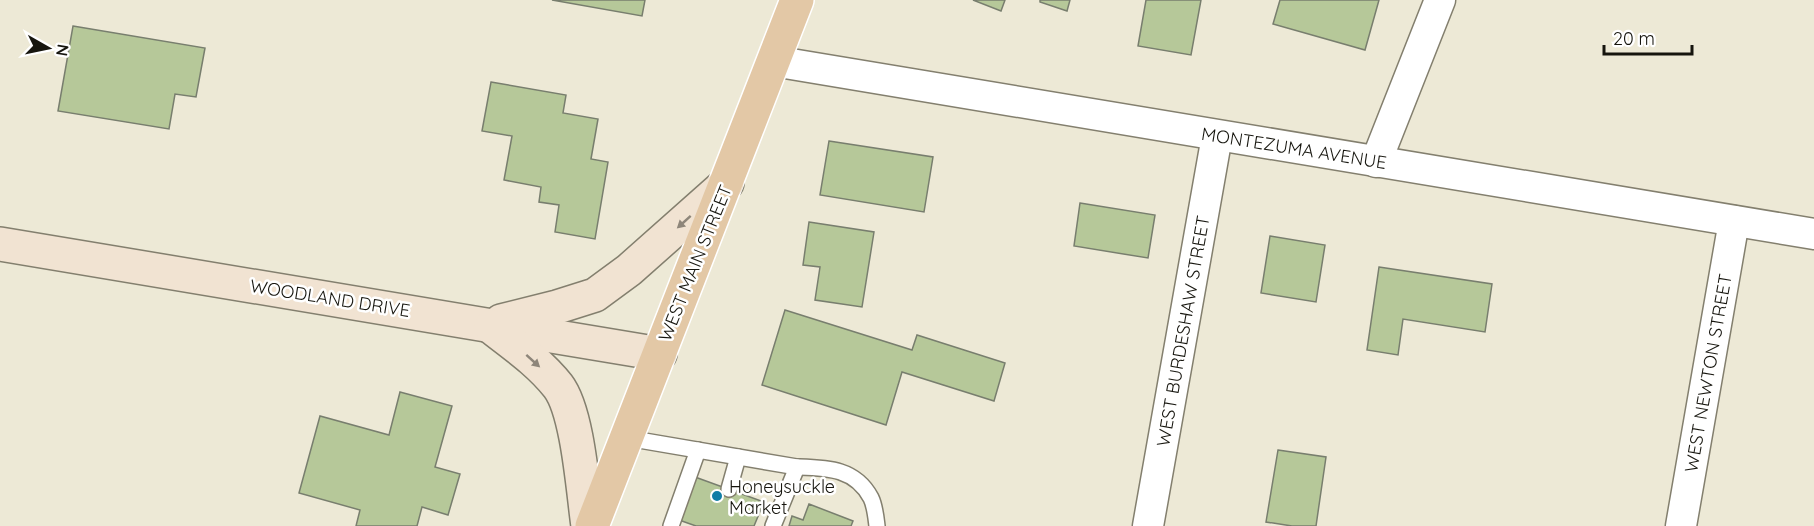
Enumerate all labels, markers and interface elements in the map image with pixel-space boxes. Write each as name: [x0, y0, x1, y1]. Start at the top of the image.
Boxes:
north arrow: [18, 18, 78, 78]
scale bar: [1604, 18, 1692, 56]
text: 20 m: [1613, 27, 1655, 50]
text: N: [52, 43, 74, 58]
street label: MONTEZUMA AVENUE: [1200, 122, 1388, 174]
street label: WEST MAIN STREET: [653, 181, 737, 345]
street label: WEST BURDESHAW STREET: [1151, 214, 1215, 448]
one-way arrow: [676, 215, 691, 229]
street label: WEST NEWTON STREET: [1679, 272, 1737, 474]
street label: WOODLAND DRIVE: [248, 274, 412, 322]
one-way arrow: [525, 354, 540, 367]
place label: Honeysuckle Market: [729, 475, 835, 519]
marker: Honeysuckle Market: [710, 489, 724, 503]

